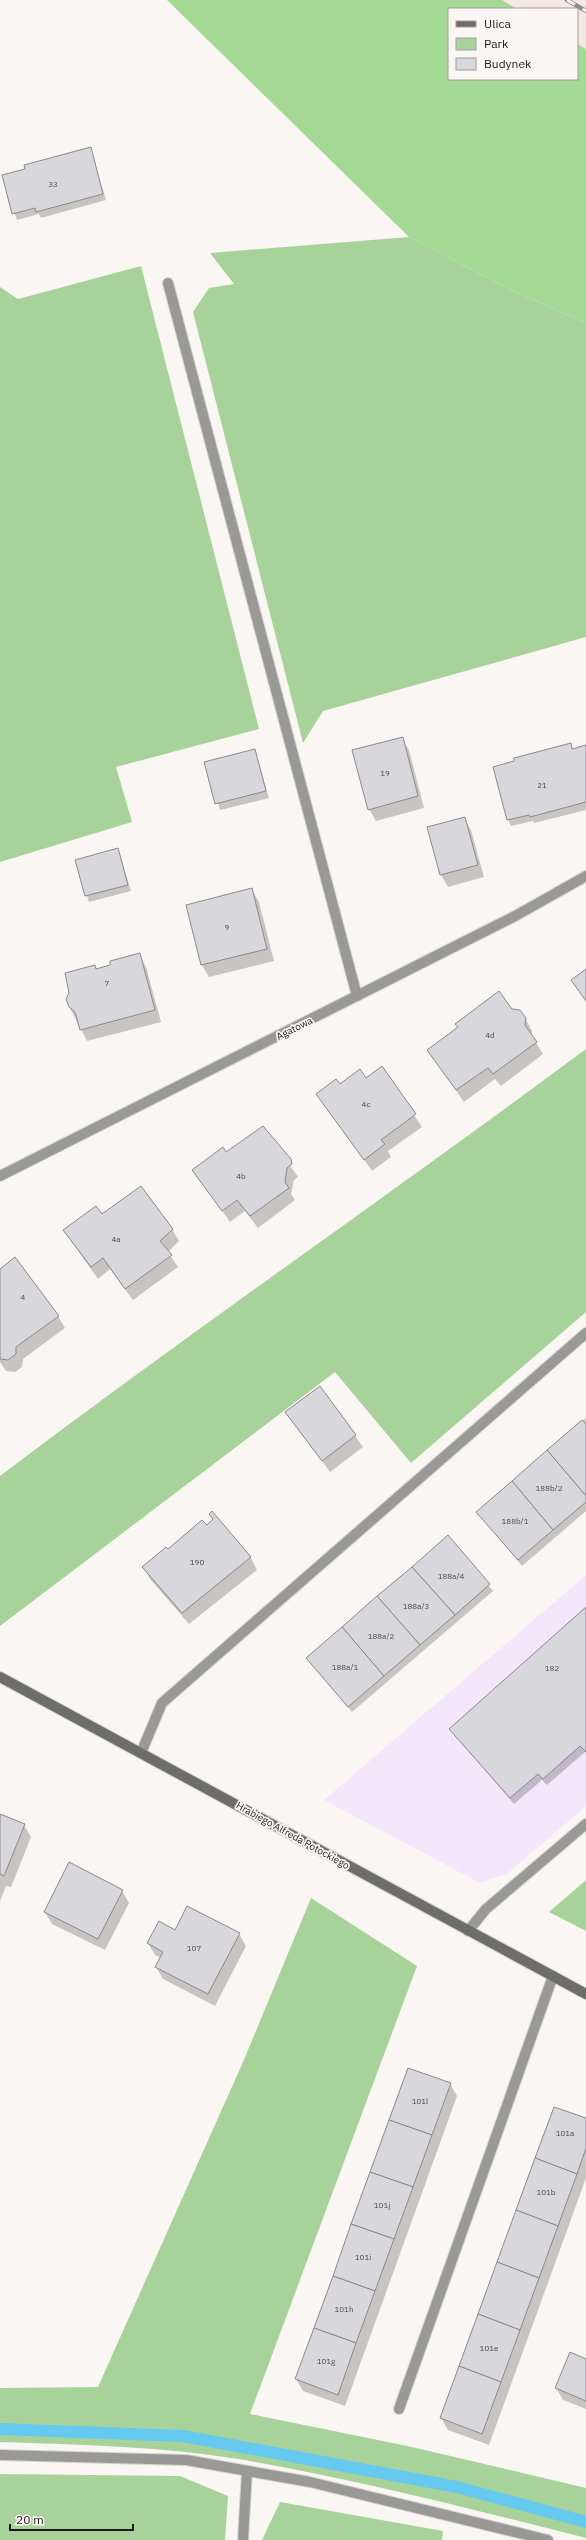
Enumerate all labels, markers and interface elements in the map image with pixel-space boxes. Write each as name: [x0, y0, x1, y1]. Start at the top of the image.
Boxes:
legend: [448, 8, 578, 80]
text: Ulica: [484, 16, 511, 31]
text: Park: [484, 36, 509, 51]
text: Budynek: [484, 56, 532, 71]
house number: 33: [48, 179, 58, 189]
house number: 19: [380, 768, 390, 778]
house number: 21: [537, 780, 547, 790]
house number: 9: [225, 922, 230, 932]
house number: 7: [105, 978, 110, 988]
street label: Agatowa: [274, 1014, 315, 1043]
house number: 4d: [485, 1030, 495, 1040]
house number: 4c: [362, 1099, 370, 1109]
house number: 4b: [236, 1171, 246, 1181]
house number: 4a: [111, 1234, 121, 1244]
house number: 4: [21, 1292, 26, 1302]
house number: 188b/2: [536, 1483, 563, 1493]
house number: 188b/1: [502, 1516, 529, 1526]
house number: 190: [190, 1557, 204, 1567]
house number: 188a/4: [438, 1571, 465, 1581]
house number: 188a/3: [403, 1601, 430, 1611]
house number: 188a/2: [368, 1631, 395, 1641]
house number: 188a/1: [332, 1662, 359, 1672]
house number: 182: [545, 1663, 559, 1673]
street label: Hrabiego Alfreda Potockiego: [234, 1799, 352, 1872]
house number: 107: [187, 1943, 201, 1953]
house number: 101l: [412, 2096, 428, 2106]
house number: 101a: [556, 2128, 575, 2138]
house number: 101b: [536, 2187, 556, 2197]
house number: 101j: [374, 2200, 390, 2210]
house number: 101i: [355, 2252, 371, 2262]
house number: 101h: [335, 2304, 353, 2314]
house number: 101e: [480, 2343, 499, 2353]
house number: 101g: [317, 2356, 336, 2366]
scale bar: [10, 2506, 133, 2532]
text: 20 m: [16, 2512, 44, 2527]

